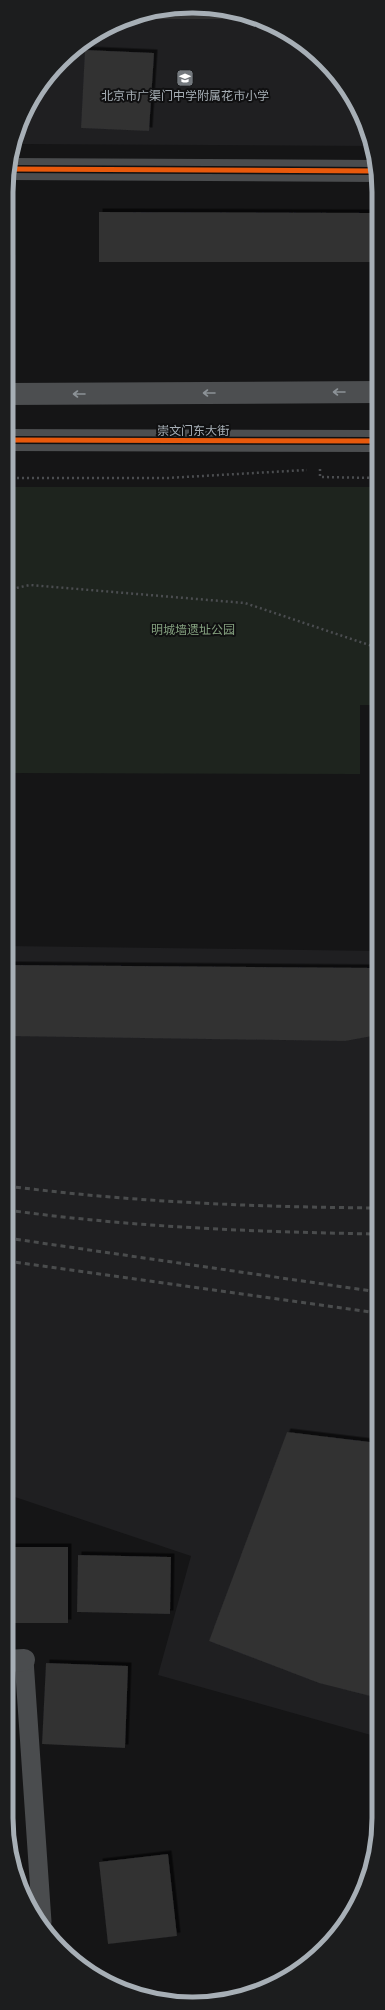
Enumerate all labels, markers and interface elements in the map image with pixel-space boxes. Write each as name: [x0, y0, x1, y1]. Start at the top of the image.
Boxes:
school or university icon: 北京市广渠门中学附属花市小学: [175, 68, 195, 88]
place label: 北京市广渠门中学附属花市小学: [101, 87, 269, 105]
one-way arrow: [333, 388, 346, 396]
one-way arrow: [203, 389, 216, 397]
one-way arrow: [73, 390, 86, 398]
street label: 崇文门东大街: [157, 422, 229, 440]
park label: 明城墙遗址公园: [151, 621, 235, 639]

